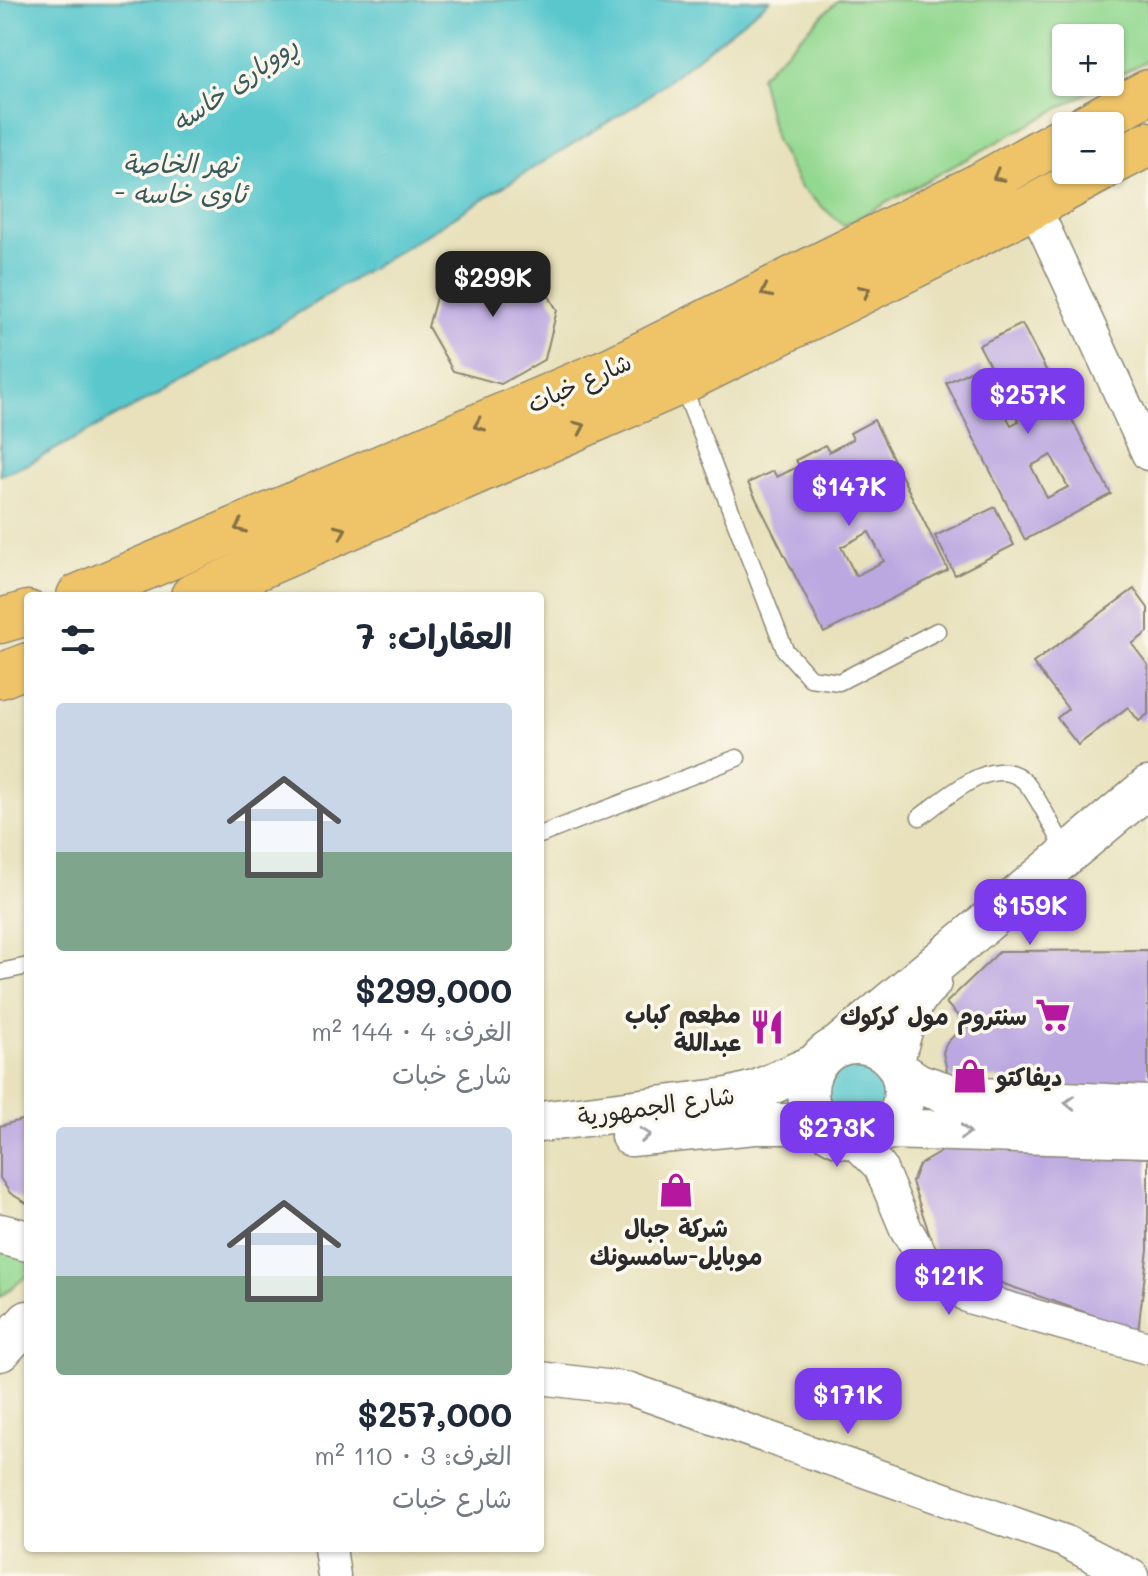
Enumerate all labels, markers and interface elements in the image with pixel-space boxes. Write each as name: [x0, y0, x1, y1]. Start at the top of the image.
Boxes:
map controls: [1052, 24, 1124, 184]
button: +: [1052, 24, 1124, 96]
water label: ڕووباری خاسە: [165, 27, 307, 144]
button: −: [1052, 112, 1124, 184]
water label: نهر الخاصة - ئاوی خاسە: [114, 146, 250, 210]
one-way arrow: [992, 166, 1006, 181]
pin: $299K: [437, 251, 549, 319]
text: $299K: [454, 260, 532, 294]
one-way arrow: [759, 282, 774, 298]
one-way arrow: [856, 285, 871, 301]
street label: شارع خبات: [522, 345, 637, 421]
pin: $257K: [972, 368, 1084, 436]
text: $257K: [989, 377, 1067, 411]
one-way arrow: [473, 416, 487, 432]
one-way arrow: [571, 420, 586, 436]
pin: $147K: [793, 460, 905, 528]
text: $147K: [811, 469, 887, 503]
one-way arrow: [234, 518, 248, 534]
one-way arrow: [333, 525, 348, 541]
text: العقارات: 7: [356, 613, 512, 658]
icon: filters: [56, 618, 100, 662]
icon: home: [212, 755, 356, 899]
pin: $159K: [974, 879, 1086, 947]
text: $159K: [992, 888, 1068, 922]
text: $299,000: [355, 967, 512, 1012]
supermarket icon: سنتروم مول كركوك: [1034, 996, 1072, 1034]
place label: مطعم كباب عبداللة: [625, 998, 741, 1057]
place label: سنتروم مول كركوك: [840, 1000, 1027, 1035]
restaurant icon: مطعم كباب عبداللة: [748, 1008, 786, 1046]
text: الغرف: 4 · 144 m²: [311, 1014, 512, 1048]
text: شارع خبات: [392, 1057, 512, 1091]
shop icon: ديفاكتو: [951, 1057, 989, 1095]
place label: ديفاكتو: [994, 1061, 1062, 1094]
street label: شارع الجمهورية: [575, 1079, 737, 1134]
one-way arrow: [1063, 1094, 1076, 1111]
pin: $273K: [781, 1101, 893, 1169]
text: $273K: [798, 1110, 876, 1144]
one-way arrow: [959, 1123, 972, 1140]
one-way arrow: [639, 1127, 652, 1144]
shop icon: شركة جبال موبايل-سامسونك: [657, 1171, 695, 1209]
icon: home: [212, 1179, 356, 1323]
place label: شركة جبال موبايل-سامسونك: [590, 1212, 762, 1272]
pin: $121K: [893, 1249, 1005, 1317]
text: $121K: [914, 1258, 984, 1292]
pin: $171K: [792, 1368, 904, 1436]
text: $171K: [813, 1377, 883, 1411]
text: $257,000: [357, 1391, 512, 1436]
text: الغرف: 3 · 110 m²: [314, 1438, 512, 1472]
text: شارع خبات: [392, 1481, 512, 1515]

